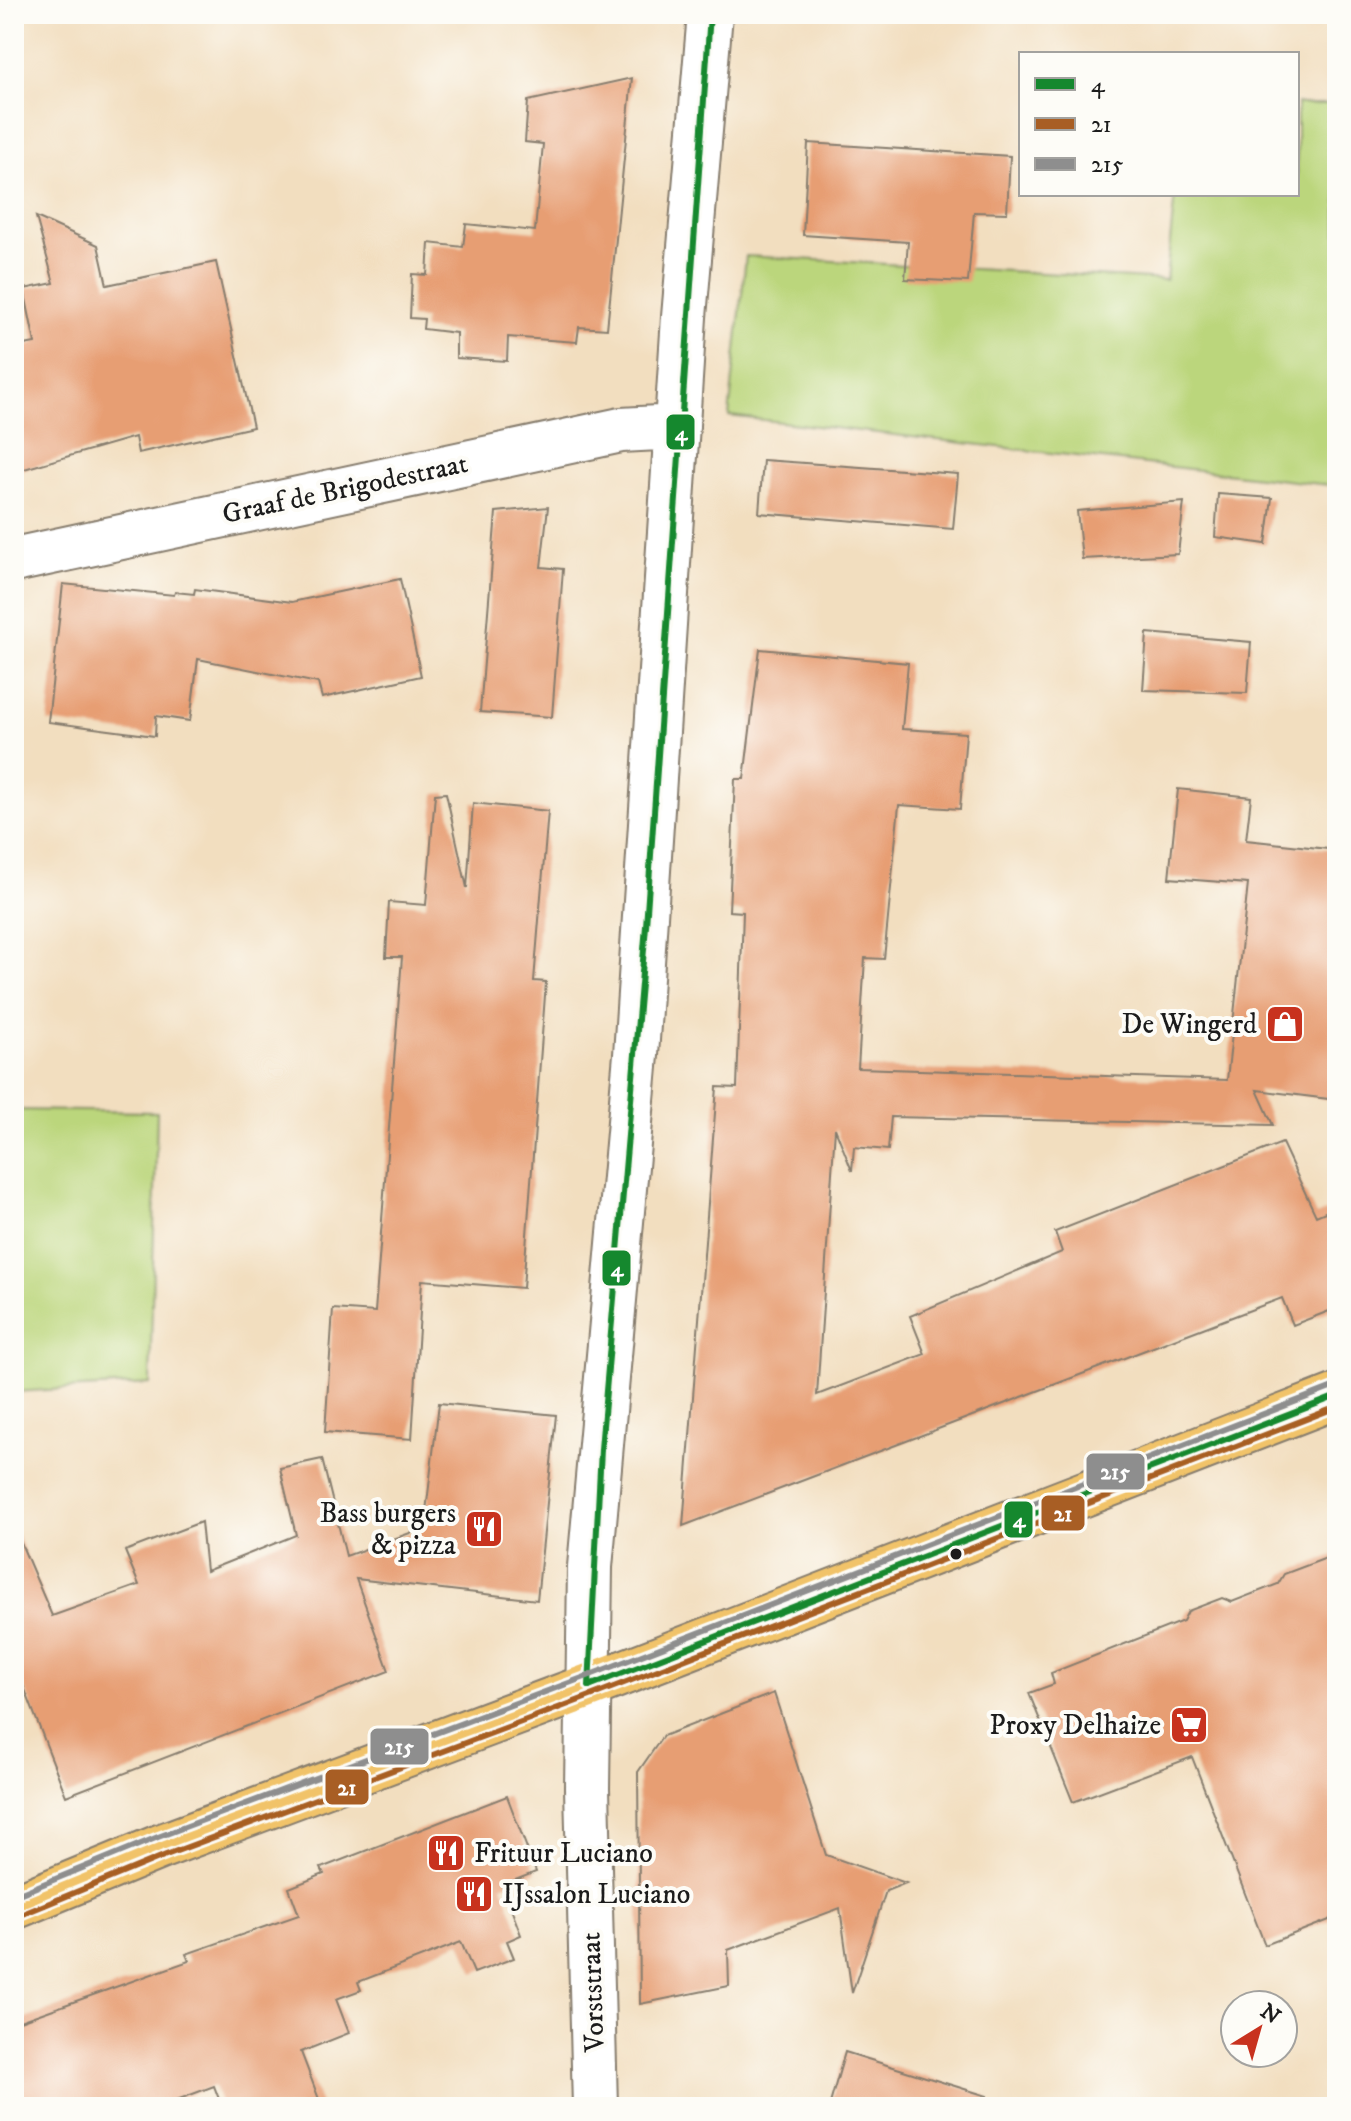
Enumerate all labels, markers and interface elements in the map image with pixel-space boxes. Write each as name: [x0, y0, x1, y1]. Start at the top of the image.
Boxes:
legend: [1019, 52, 1299, 196]
text: 4: [1091, 70, 1106, 100]
text: 21: [1091, 110, 1112, 140]
text: 215: [1091, 150, 1123, 180]
line badge: 4: [665, 413, 696, 451]
text: 4: [675, 420, 689, 447]
street label: Graaf de Brigodestraat: [219, 446, 471, 532]
shop icon: De Wingerd: [1264, 1003, 1306, 1045]
place label: De Wingerd: [1122, 1007, 1257, 1042]
line badge: 4: [601, 1249, 632, 1287]
text: 4: [611, 1256, 625, 1283]
line badge: 215: [1085, 1452, 1146, 1491]
text: 215: [1100, 1459, 1130, 1486]
line badge: 21: [1040, 1494, 1086, 1532]
place label: Bass burgers & pizza: [320, 1496, 456, 1563]
line badge: 4: [1003, 1500, 1034, 1539]
text: 21: [1054, 1501, 1072, 1528]
text: 4: [1013, 1507, 1027, 1534]
restaurant icon: Bass burgers & pizza: [463, 1508, 505, 1550]
unlabelled marker: [948, 1546, 964, 1562]
supermarket icon: Proxy Delhaize: [1168, 1704, 1210, 1746]
place label: Proxy Delhaize: [989, 1708, 1161, 1743]
line badge: 215: [369, 1727, 430, 1766]
text: 215: [384, 1734, 414, 1761]
line badge: 21: [324, 1768, 370, 1806]
text: 21: [338, 1775, 356, 1802]
restaurant icon: Frituur Luciano: [425, 1832, 467, 1874]
place label: Frituur Luciano: [474, 1836, 653, 1871]
restaurant icon: IJssalon Luciano: [453, 1873, 495, 1915]
place label: IJssalon Luciano: [502, 1877, 690, 1912]
street label: Vorststraat: [573, 1931, 613, 2054]
north arrow: [1219, 1989, 1299, 2069]
text: N: [1255, 1998, 1285, 2030]

